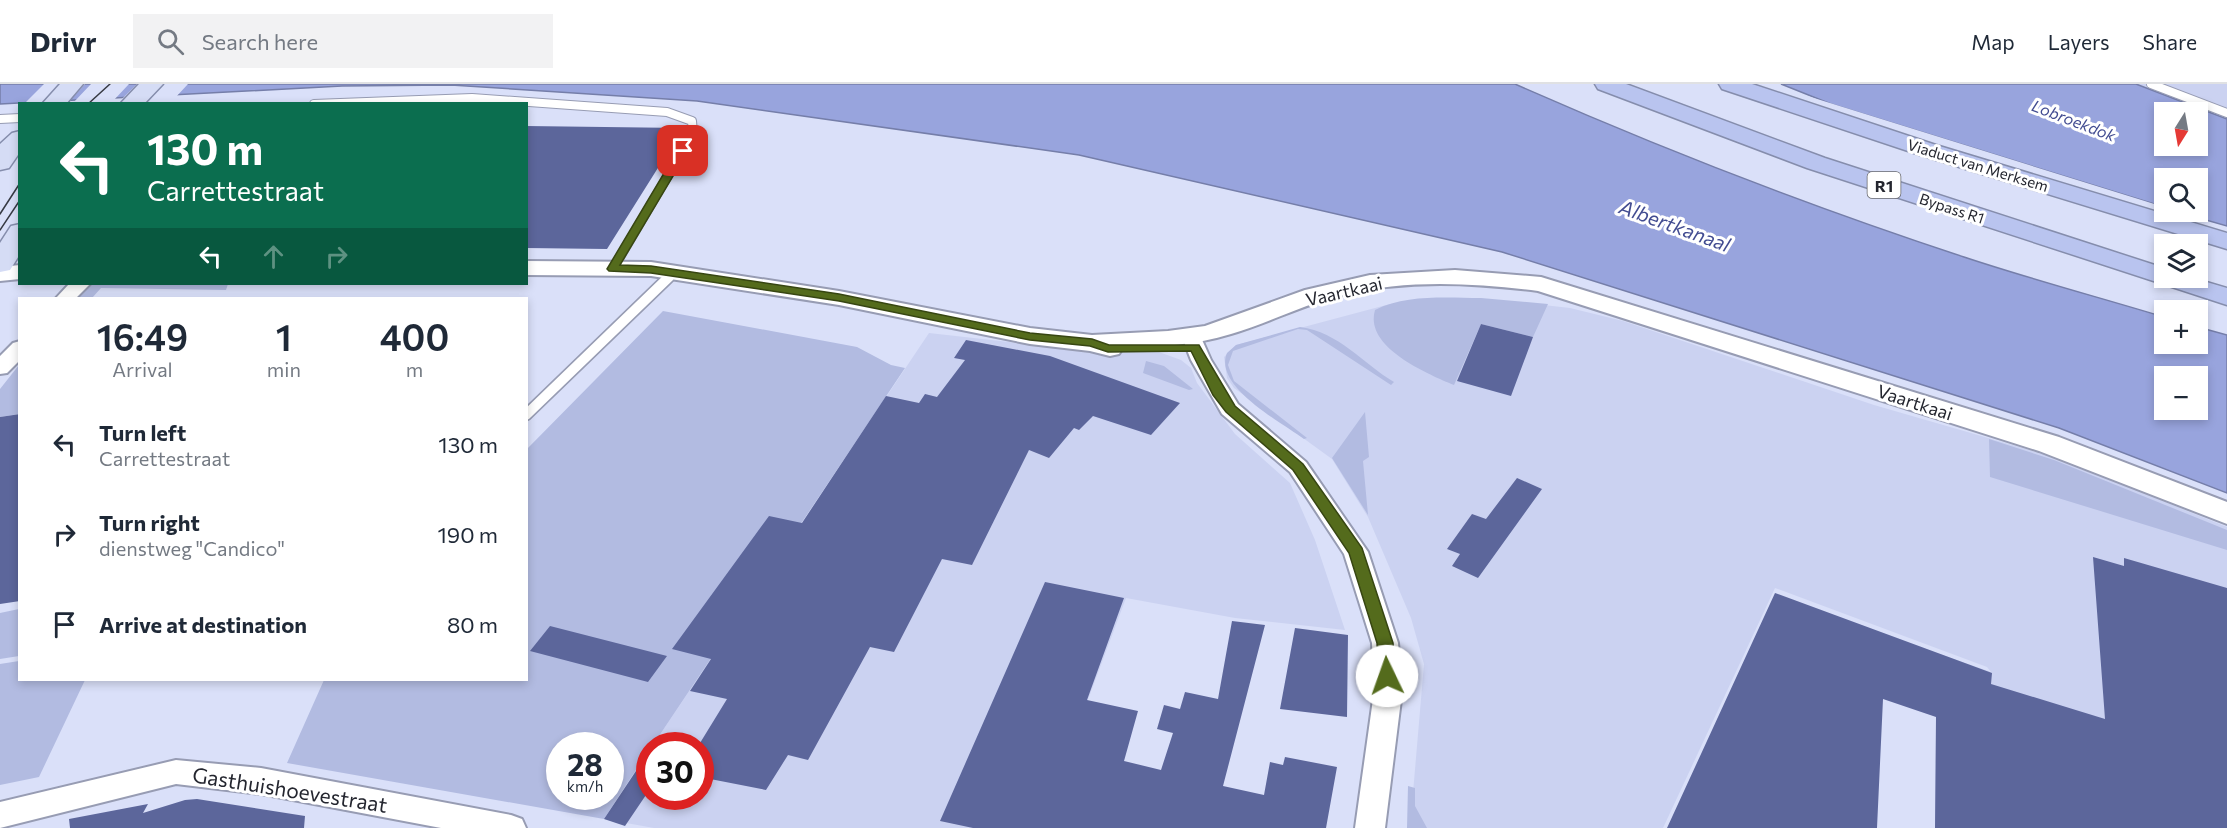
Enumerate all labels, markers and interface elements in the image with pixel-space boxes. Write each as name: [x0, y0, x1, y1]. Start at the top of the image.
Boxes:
search box: [133, 14, 553, 68]
text: Drivr: [30, 24, 97, 58]
icon: search: [154, 25, 187, 58]
text: Search here: [202, 28, 318, 55]
text: Map: [1971, 29, 2015, 54]
text: Layers: [2048, 29, 2110, 54]
text: Share: [2143, 29, 2197, 54]
water label: Lobroekdok: [2029, 95, 2119, 145]
north arrow: [2154, 102, 2208, 156]
map controls: [2154, 102, 2208, 420]
text: 130 m: [147, 122, 263, 174]
pin: [657, 125, 708, 176]
icon: left: [48, 126, 126, 204]
icon: arrive: [666, 134, 699, 167]
street label: Viaduct van Merksem: [1905, 135, 2051, 195]
button: search: [2154, 168, 2208, 222]
road number: R1: [1868, 172, 1900, 198]
text: Carrettestraat: [147, 174, 324, 207]
street label: Bypass R1: [1917, 189, 1987, 227]
water label: Albertkanaal: [1615, 194, 1735, 256]
button: layers: [2154, 234, 2208, 288]
icon: left: [194, 240, 227, 273]
icon: ahead: [257, 240, 290, 273]
icon: right: [320, 240, 353, 273]
street label: Vaartkaai: [1304, 272, 1384, 310]
button: +: [2154, 300, 2208, 354]
text: 16:49: [97, 314, 188, 358]
text: 1: [276, 314, 292, 358]
text: 400: [380, 314, 449, 358]
text: Arrival: [112, 357, 173, 381]
text: min: [267, 357, 301, 381]
text: m: [406, 357, 423, 381]
button: −: [2154, 366, 2208, 420]
street label: Vaartkaai: [1874, 379, 1956, 425]
text: Turn left: [99, 419, 186, 446]
icon: left: [48, 428, 81, 461]
text: 130 m: [438, 431, 498, 458]
text: Carrettestraat: [99, 446, 230, 470]
text: Turn right: [99, 509, 200, 536]
icon: right: [48, 518, 81, 551]
text: 190 m: [437, 521, 498, 548]
text: dienstweg "Candico": [99, 536, 285, 560]
icon: arrive: [48, 608, 81, 641]
text: Arrive at destination: [99, 611, 307, 638]
text: 80 m: [447, 611, 498, 638]
position arrow: [1355, 644, 1419, 708]
speed limit sign: 30: [636, 732, 714, 810]
text: 28: [567, 745, 603, 782]
street label: Gasthuishoevestraat: [191, 761, 389, 817]
text: km/h: [567, 777, 603, 795]

